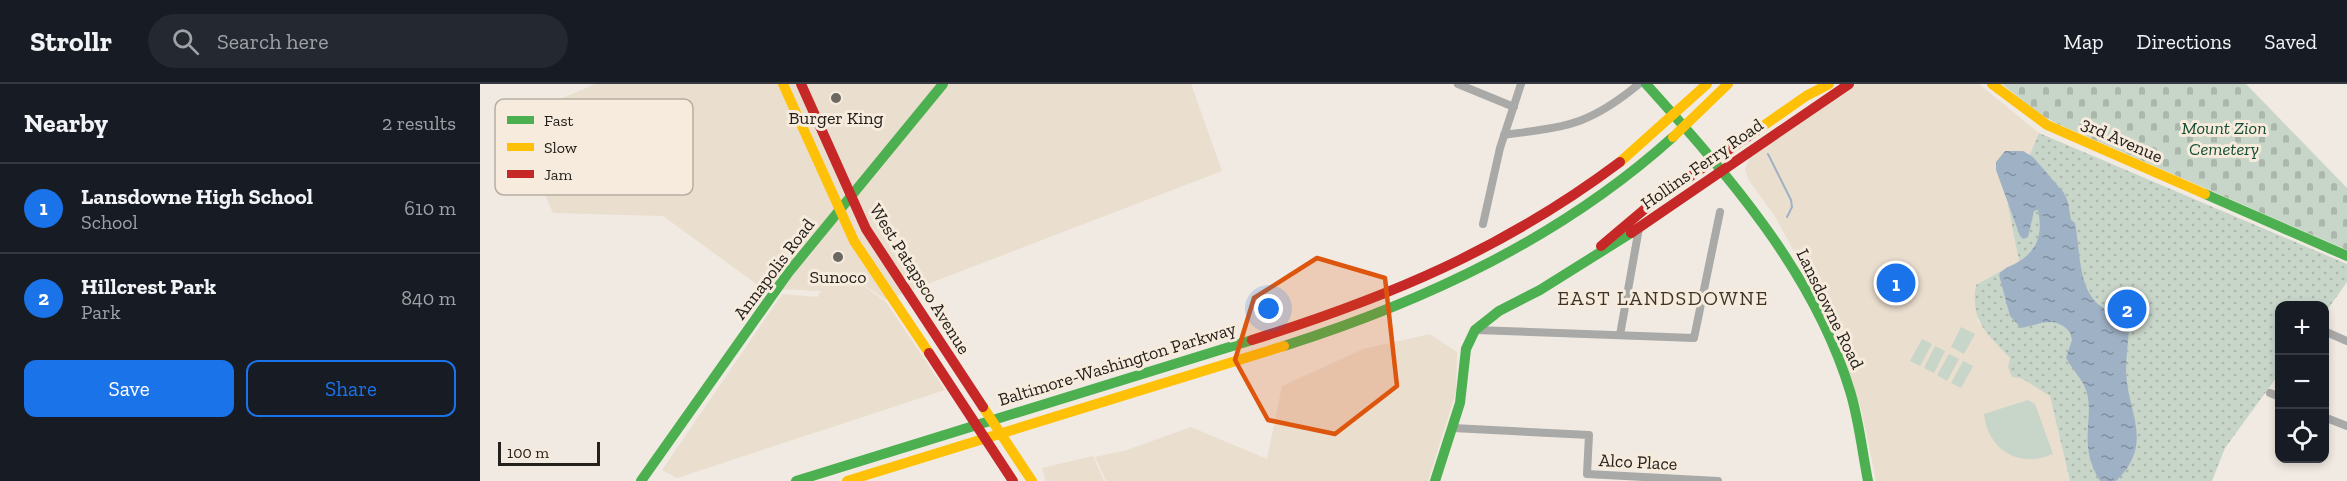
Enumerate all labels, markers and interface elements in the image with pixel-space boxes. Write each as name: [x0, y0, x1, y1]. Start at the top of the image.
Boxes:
search box: [148, 14, 568, 68]
text: Strollr: [30, 25, 112, 58]
icon: search: [169, 25, 202, 58]
text: Search here: [217, 28, 328, 55]
text: Map: [2064, 29, 2104, 54]
text: Directions: [2137, 29, 2231, 54]
text: Saved: [2264, 29, 2317, 54]
marker: Burger King: [829, 91, 843, 105]
legend: [495, 99, 693, 195]
text: Nearby: [24, 107, 108, 139]
place label: Burger King: [789, 107, 884, 129]
text: 2 results: [382, 111, 456, 135]
text: Fast: [544, 111, 573, 130]
street label: 3rd Avenue: [2078, 112, 2166, 168]
street label: Hollins Ferry Road: [1637, 114, 1767, 214]
park label: Mount Zion Cemetery: [2181, 117, 2267, 160]
text: Slow: [544, 138, 578, 157]
text: Jam: [544, 165, 573, 184]
text: Lansdowne High School: [81, 183, 313, 210]
text: 1: [39, 196, 48, 220]
text: 610 m: [404, 196, 456, 220]
street label: West Patapsco Avenue: [865, 200, 975, 358]
text: School: [81, 210, 138, 234]
street label: Annapolis Road: [729, 214, 819, 324]
street label: Lansdowne Road: [1791, 245, 1869, 373]
marker: Sunoco: [831, 250, 845, 264]
pin: 1: [1876, 260, 1916, 306]
place label: Sunoco: [810, 266, 866, 288]
text: Hillcrest Park: [81, 273, 216, 300]
text: 2: [38, 286, 49, 310]
text: 840 m: [401, 286, 456, 310]
district label: EAST LANDSDOWNE: [1557, 286, 1769, 310]
pin: 2: [2108, 286, 2146, 332]
your location: [1254, 294, 1283, 323]
text: Park: [81, 300, 121, 324]
map controls: [2275, 301, 2329, 463]
button: +: [2275, 301, 2329, 355]
street label: Baltimore-Washington Parkway: [995, 317, 1239, 411]
button: −: [2275, 355, 2329, 409]
button: Save: [24, 360, 234, 417]
button: Share: [246, 360, 456, 417]
button: locate: [2275, 409, 2329, 463]
scale bar: [498, 439, 600, 466]
text: 100 m: [507, 443, 549, 462]
street label: Alco Place: [1598, 449, 1678, 475]

